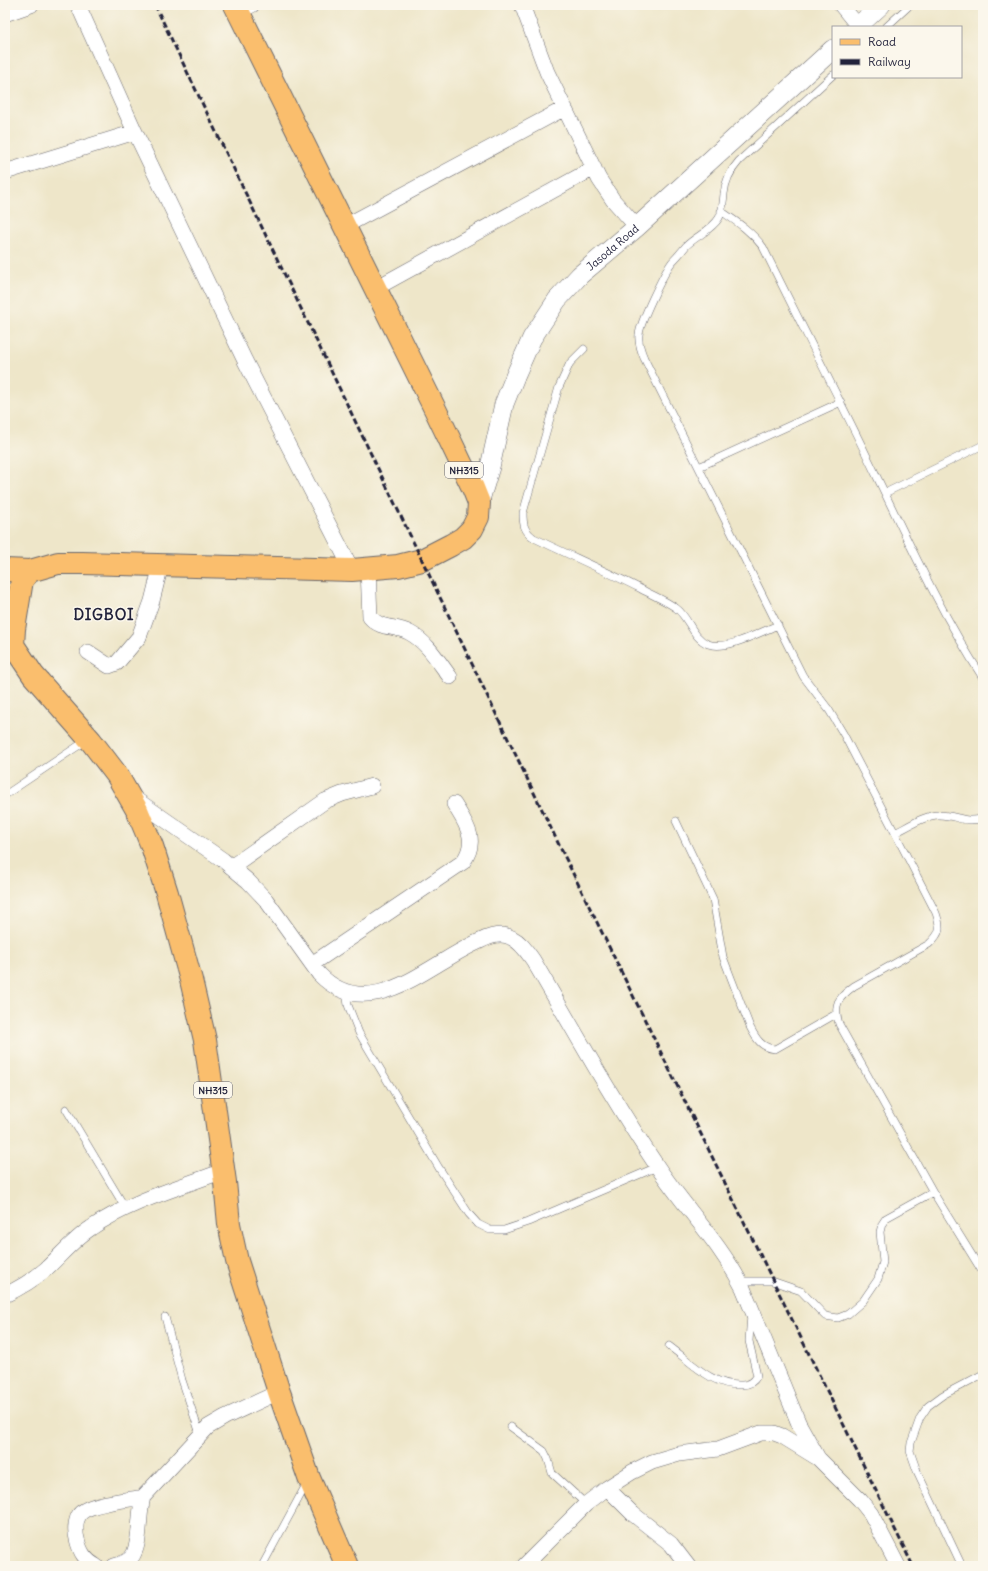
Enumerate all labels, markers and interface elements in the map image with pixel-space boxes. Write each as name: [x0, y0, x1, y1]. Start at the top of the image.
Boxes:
legend: [832, 26, 962, 78]
text: Road: [868, 34, 896, 49]
text: Railway: [868, 54, 911, 69]
street label: Jasoda Road: [584, 221, 642, 274]
road number: NH315: [445, 462, 483, 478]
district label: DIGBOI: [73, 605, 135, 624]
road number: NH315: [194, 1082, 232, 1098]

